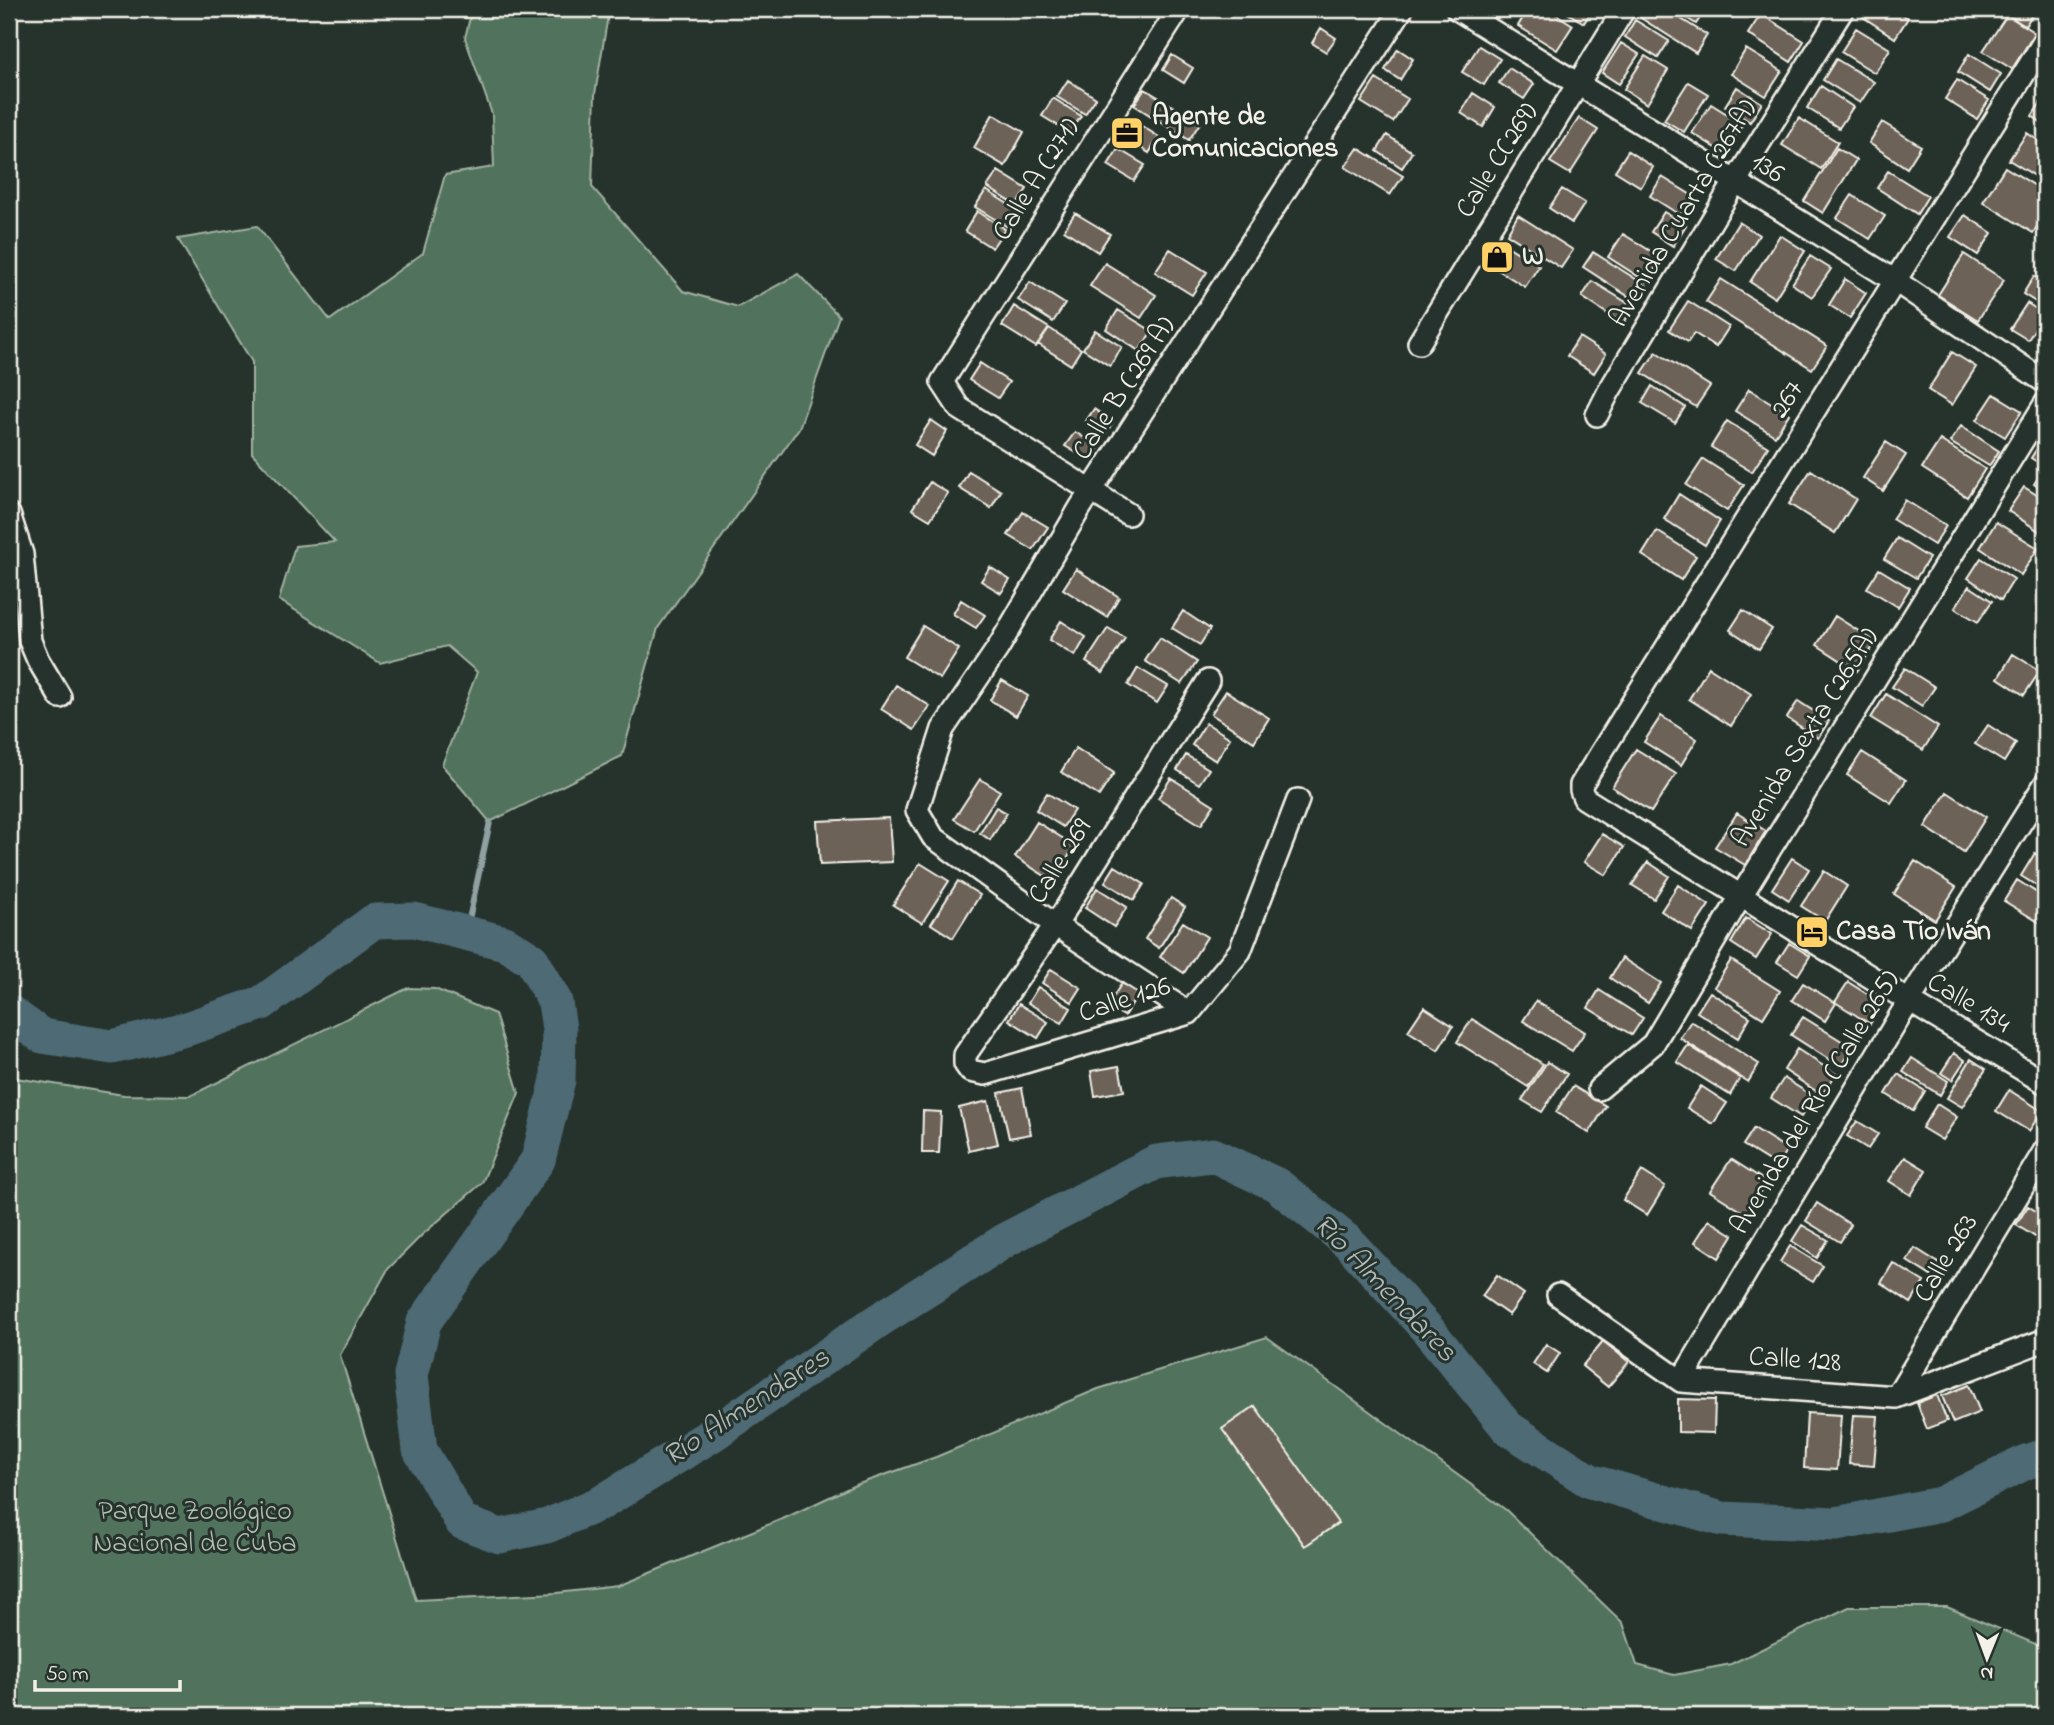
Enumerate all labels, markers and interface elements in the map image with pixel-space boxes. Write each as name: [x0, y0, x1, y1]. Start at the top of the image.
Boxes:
street label: Avenida Cuarta (267A): [1600, 92, 1768, 336]
street label: Calle C(269): [1446, 95, 1550, 227]
place label: Agente de Comunicaciones: [1152, 97, 1339, 170]
street label: Calle A (271): [983, 111, 1091, 249]
office icon: Agente de Comunicaciones: [1108, 114, 1146, 152]
street label: 136: [1742, 143, 1792, 195]
place label: W: [1522, 237, 1544, 278]
shop icon: W: [1478, 238, 1516, 276]
street label: Calle B (269 A): [1063, 309, 1187, 469]
street label: 267: [1761, 373, 1816, 427]
street label: Avenida Sexta (265A): [1722, 620, 1890, 856]
street label: Calle 269: [1019, 811, 1104, 913]
place label: Casa Tío Iván: [1836, 912, 1991, 953]
hotel icon: Casa Tío Iván: [1793, 913, 1831, 951]
street label: Avenida del Río (Calle 265): [1721, 963, 1911, 1243]
street label: Calle 134: [1918, 963, 2018, 1045]
street label: Calle 126: [1074, 967, 1176, 1035]
water label: Río Almendares: [1302, 1205, 1467, 1374]
street label: Calle 263: [1904, 1207, 1990, 1311]
water label: Río Almendares: [655, 1337, 840, 1479]
street label: Calle 128: [1747, 1337, 1843, 1385]
park label: Parque Zoológico Nacional de Cuba: [93, 1492, 297, 1565]
north arrow: [1952, 1624, 2022, 1694]
scale bar: [35, 1648, 180, 1692]
text: N: [1980, 1659, 1993, 1686]
text: 50 m: [46, 1660, 89, 1690]

